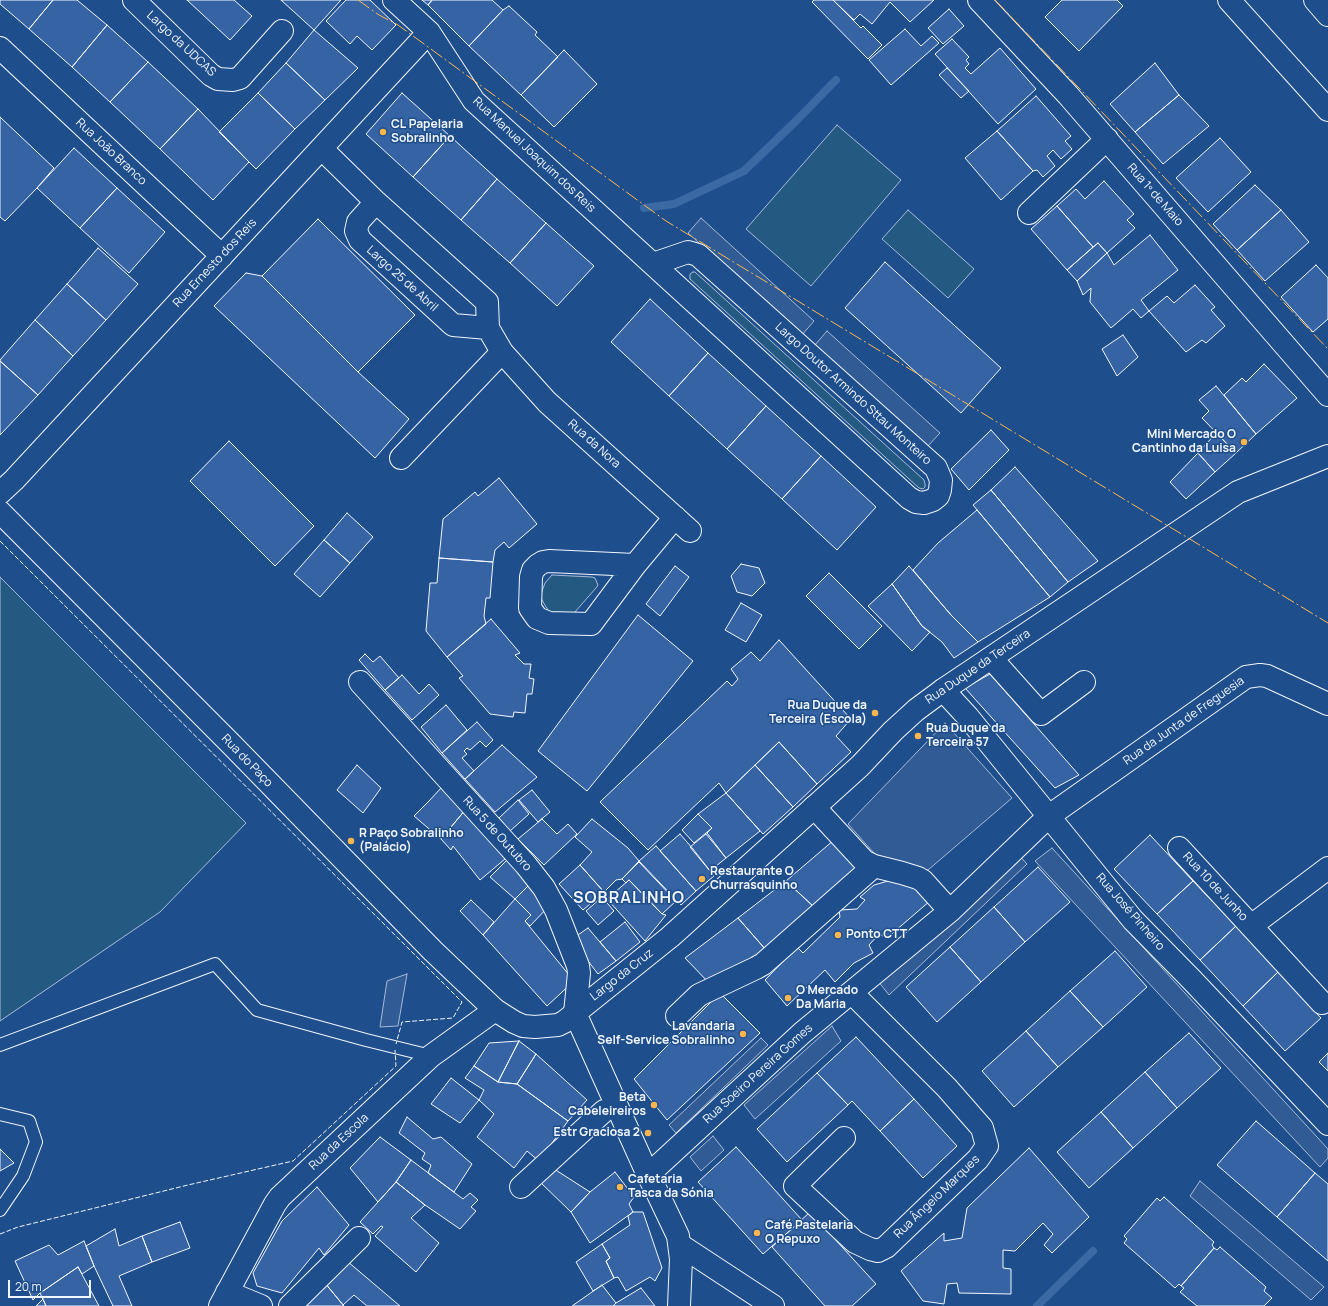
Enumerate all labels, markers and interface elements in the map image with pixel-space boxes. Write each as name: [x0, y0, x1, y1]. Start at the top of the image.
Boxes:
street label: Largo da UDCAS: [143, 8, 219, 80]
street label: Rua Manuel Joaquim dos Reis: [470, 94, 598, 216]
street label: Rua João Branco: [73, 116, 149, 188]
place label: CL Papelaria Sobralinho: [391, 118, 463, 146]
marker: CL Papelaria Sobralinho: [378, 127, 388, 137]
street label: Rua 1º de Maio: [1124, 161, 1186, 229]
street label: Rua Ernesto dos Reis: [170, 216, 260, 310]
street label: Largo 25 de Abril: [363, 243, 441, 315]
street label: Largo Doutor Armindo Sttau Monteiro: [772, 320, 934, 468]
street label: Rua da Nora: [565, 417, 623, 471]
place label: Mini Mercado O Cantinho da Luisa: [1132, 428, 1236, 456]
marker: Mini Mercado O Cantinho da Luisa: [1239, 437, 1249, 447]
street label: Rua Duque da Terceira: [923, 627, 1033, 707]
street label: Rua da Junta de Freguesia: [1121, 674, 1247, 768]
place label: Rua Duque da Terceira (Escola): [769, 699, 867, 727]
marker: Rua Duque da Terceira (Escola): [870, 708, 880, 718]
place label: Rua Duque da Terceira 57: [926, 722, 1005, 750]
marker: Rua Duque da Terceira 57: [913, 731, 923, 741]
street label: Rua do Paço: [218, 732, 276, 790]
street label: Rua 5 de Outubro: [460, 794, 534, 874]
place label: R Paço Sobralinho (Palácio): [359, 827, 464, 855]
marker: R Paço Sobralinho (Palácio): [346, 836, 356, 846]
street label: Rua 10 de Junho: [1179, 850, 1251, 924]
place label: Restaurante O Churrasquinho: [710, 865, 797, 893]
street label: Rua José Pinheiro: [1093, 870, 1167, 954]
marker: Restaurante O Churrasquinho: [697, 874, 707, 884]
district label: SOBRALINHO: [573, 889, 685, 909]
place label: Ponto CTT: [846, 928, 907, 942]
marker: Ponto CTT: [833, 930, 843, 940]
street label: Largo da Cruz: [588, 946, 656, 1004]
place label: O Mercado Da Maria: [796, 984, 858, 1012]
marker: O Mercado Da Maria: [783, 993, 793, 1003]
place label: Lavandaria Self-Service Sobralinho: [597, 1020, 735, 1048]
street label: Rua Soeiro Pereira Gomes: [700, 1021, 816, 1127]
marker: Lavandaria Self-Service Sobralinho: [738, 1029, 748, 1039]
place label: Beta Cabeleireiros: [568, 1091, 646, 1119]
marker: Beta Cabeleireiros: [649, 1100, 659, 1110]
street label: Rua da Escola: [306, 1111, 372, 1173]
place label: Estr Graciosa 2: [553, 1126, 640, 1140]
marker: Estr Graciosa 2: [643, 1128, 653, 1138]
street label: Rua Ângelo Marques: [891, 1152, 983, 1242]
place label: Cafetaria Tasca da Sónia: [628, 1173, 714, 1201]
marker: Cafetaria Tasca da Sónia: [615, 1182, 625, 1192]
place label: Café Pastelaria O Repuxo: [765, 1219, 853, 1247]
marker: Café Pastelaria O Repuxo: [752, 1228, 762, 1238]
scale bar: [10, 1272, 93, 1298]
text: 20 m: [15, 1278, 42, 1295]

